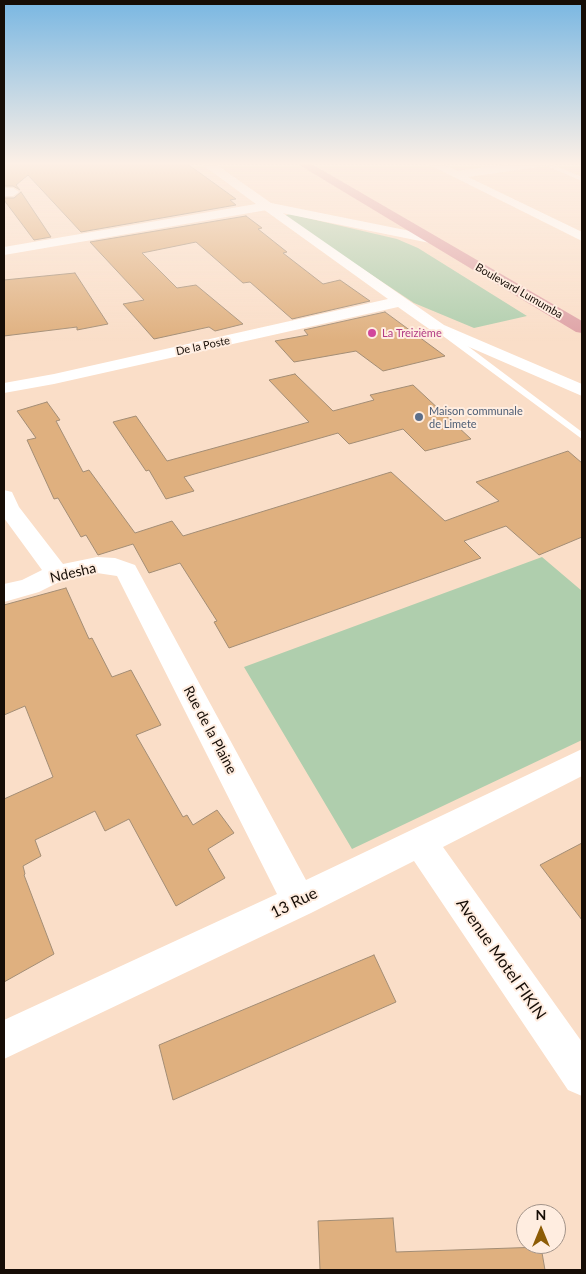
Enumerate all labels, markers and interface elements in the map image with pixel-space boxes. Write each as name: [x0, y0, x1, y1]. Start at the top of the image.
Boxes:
street label: Boulevard Lumumba: [473, 261, 565, 321]
place label: La Treizième: [382, 326, 442, 340]
marker: La Treizième: [366, 327, 378, 339]
street label: De la Poste: [175, 334, 231, 358]
place label: Maison communale de Limete: [429, 404, 523, 430]
marker: Maison communale de Limete: [413, 411, 425, 423]
street label: Ndesha: [48, 560, 98, 586]
street label: Rue de la Plaine: [180, 683, 240, 777]
street label: 13 Rue: [267, 883, 321, 923]
street label: Avenue Motel FIKIN: [452, 895, 550, 1023]
north arrow: [516, 1204, 566, 1254]
text: N: [536, 1206, 546, 1223]

